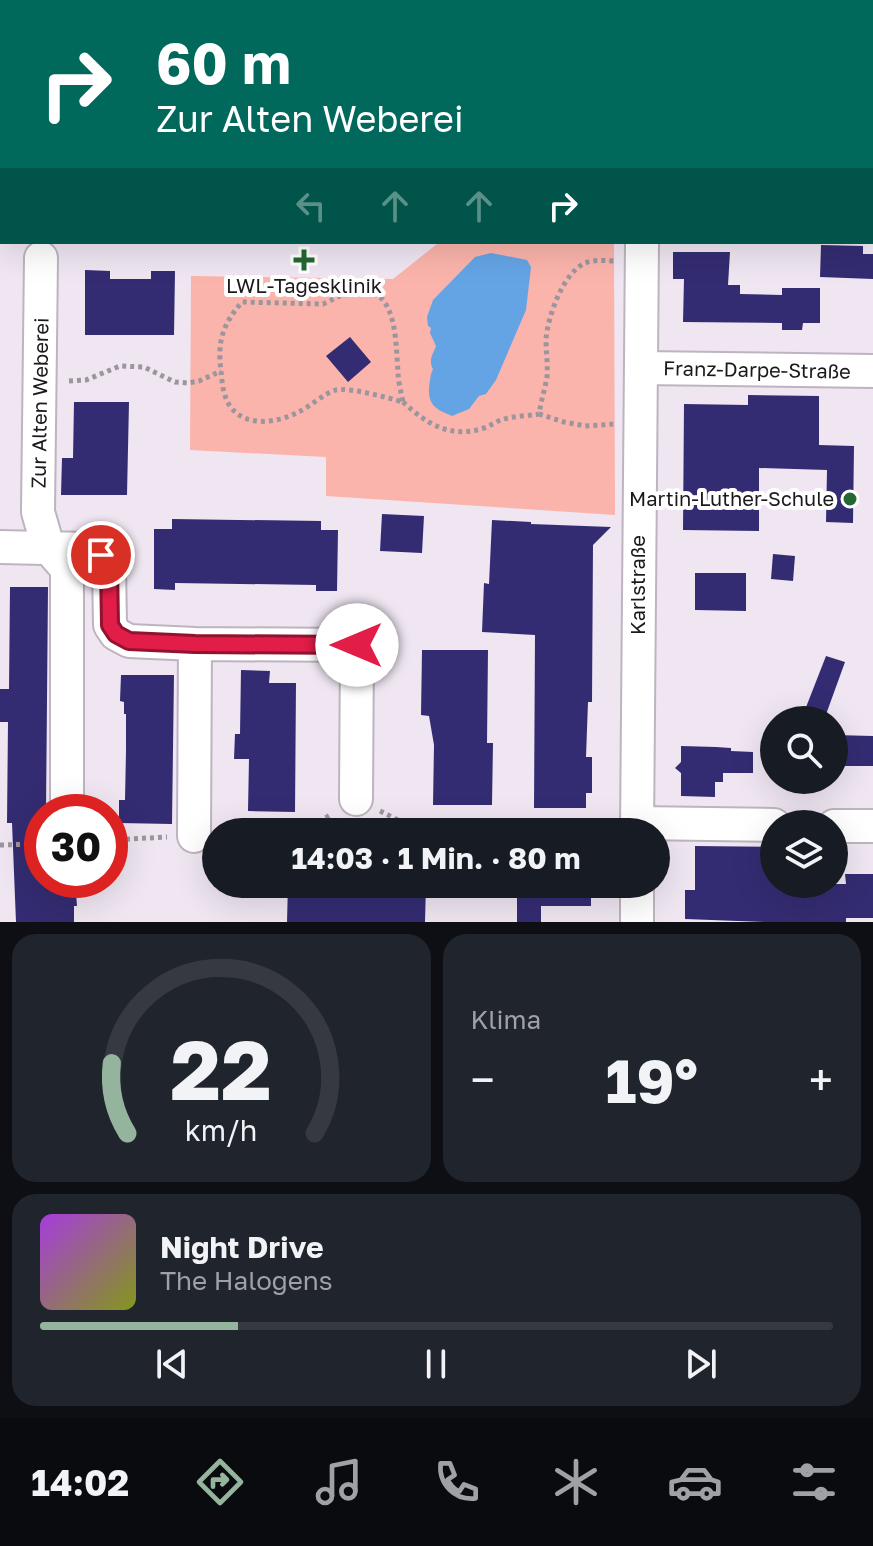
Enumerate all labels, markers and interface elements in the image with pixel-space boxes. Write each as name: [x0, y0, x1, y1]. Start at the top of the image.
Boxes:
text: 60 m: [156, 29, 291, 96]
icon: right: [24, 32, 128, 136]
text: Zur Alten Weberei: [156, 97, 464, 140]
icon: left: [289, 184, 333, 228]
icon: ahead: [373, 184, 417, 228]
icon: ahead: [457, 184, 501, 228]
icon: right: [541, 184, 585, 228]
marker: LWL-Tagesklinik: [293, 249, 315, 271]
place label: LWL-Tagesklinik: [226, 273, 382, 297]
street label: Zur Alten Weberei: [26, 317, 52, 489]
street label: Franz-Darpe-Straße: [663, 355, 851, 383]
place label: Martin-Luther-Schule: [629, 486, 834, 510]
marker: Martin-Luther-Schule: [841, 490, 859, 508]
pin: [67, 521, 135, 589]
icon: arrive: [79, 533, 123, 577]
street label: Karlstraße: [625, 535, 649, 635]
position arrow: [315, 603, 399, 687]
map controls: [760, 706, 848, 898]
button: search: [760, 706, 848, 794]
speed limit sign: 30: [24, 794, 128, 898]
button: layers: [760, 810, 848, 898]
text: 14:03 · 1 Min. · 80 m: [292, 840, 580, 876]
text: Klima: [471, 1004, 541, 1035]
text: 22: [171, 1018, 272, 1118]
text: 19°: [606, 1044, 698, 1116]
text: −: [471, 1053, 495, 1106]
text: +: [809, 1053, 833, 1106]
text: km/h: [185, 1113, 258, 1147]
text: Night Drive: [160, 1229, 324, 1265]
text: The Halogens: [160, 1265, 333, 1296]
icon: previous: [150, 1342, 194, 1386]
icon: pause: [414, 1342, 458, 1386]
icon: next: [679, 1342, 723, 1386]
icon: directions: [192, 1454, 248, 1510]
icon: music: [311, 1454, 367, 1510]
icon: phone: [429, 1454, 485, 1510]
icon: climate: [548, 1454, 604, 1510]
icon: car: [667, 1454, 723, 1510]
icon: filters: [786, 1454, 842, 1510]
text: 14:02: [31, 1461, 129, 1504]

